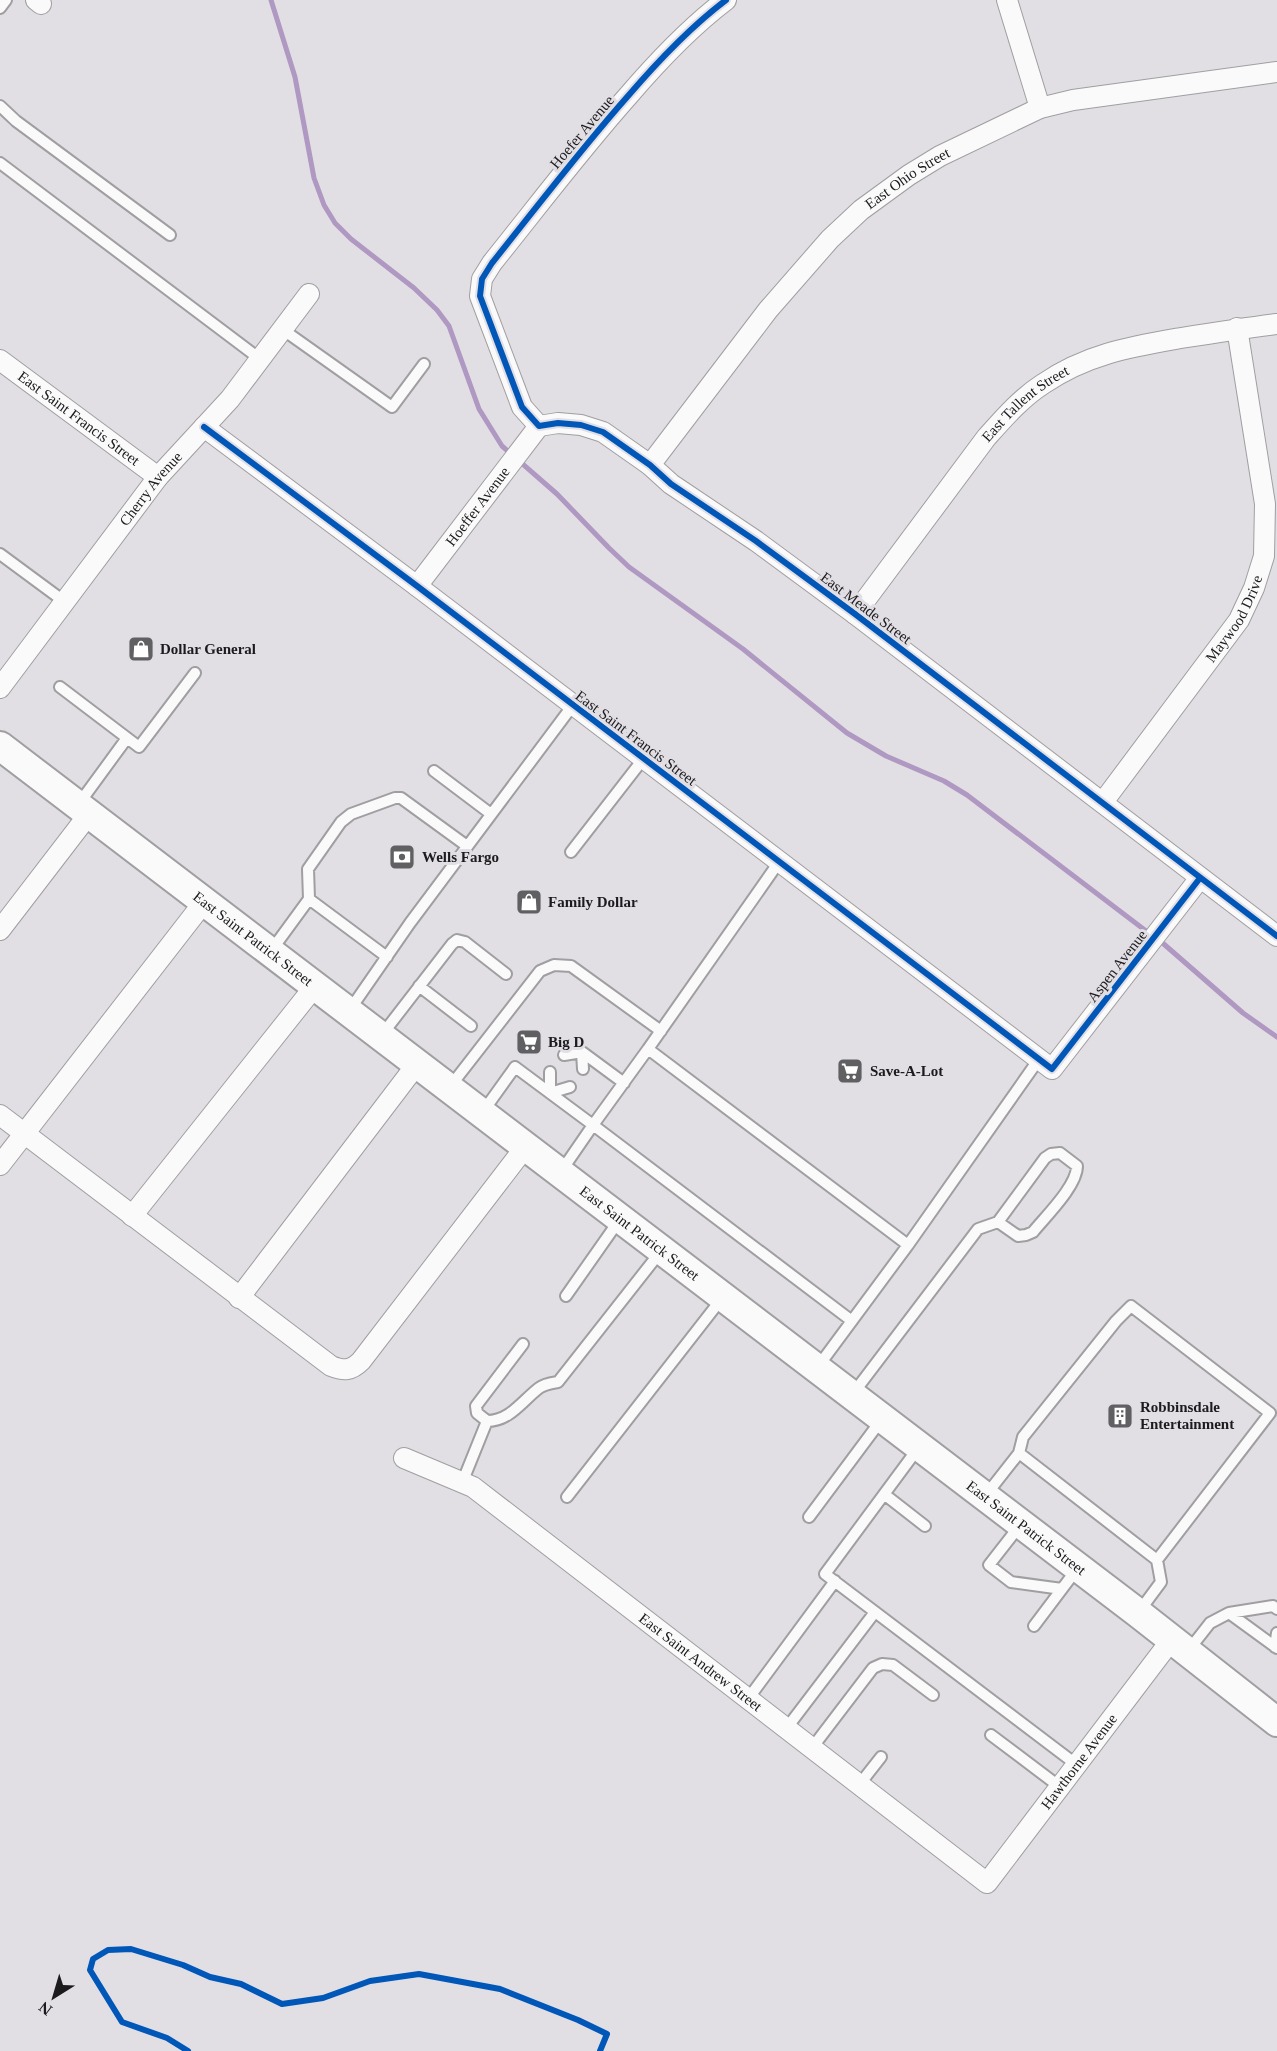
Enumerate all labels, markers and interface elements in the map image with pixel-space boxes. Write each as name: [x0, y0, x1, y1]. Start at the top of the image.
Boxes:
street label: Hoefer Avenue: [547, 92, 617, 172]
street label: East Ohio Street: [862, 144, 953, 212]
street label: East Tallent Street: [979, 362, 1072, 445]
street label: East Saint Francis Street: [15, 368, 143, 469]
street label: Cherry Avenue: [116, 448, 185, 529]
street label: Hoeffer Avenue: [442, 464, 513, 549]
street label: East Meade Street: [818, 569, 915, 648]
street label: Maywood Drive: [1202, 573, 1266, 665]
shop icon: Dollar General: [126, 634, 156, 664]
place label: Dollar General: [160, 641, 256, 657]
street label: East Saint Francis Street: [572, 687, 700, 789]
bank icon: Wells Fargo: [387, 842, 417, 872]
place label: Wells Fargo: [422, 849, 499, 865]
shop icon: Family Dollar: [514, 887, 544, 917]
street label: East Saint Patrick Street: [190, 888, 316, 990]
place label: Family Dollar: [548, 894, 638, 910]
street label: Aspen Avenue: [1084, 927, 1150, 1005]
supermarket icon: Big D: [514, 1027, 544, 1057]
place label: Big D: [548, 1034, 584, 1050]
supermarket icon: Save-A-Lot: [835, 1056, 865, 1086]
place label: Save-A-Lot: [870, 1063, 943, 1079]
street label: East Saint Patrick Street: [577, 1183, 703, 1284]
place label: Robbinsdale Entertainment: [1140, 1399, 1234, 1432]
building icon: Robbinsdale Entertainment: [1105, 1401, 1135, 1431]
street label: East Saint Patrick Street: [963, 1477, 1090, 1579]
street label: East Saint Andrew Street: [636, 1610, 766, 1715]
street label: Hawthorne Avenue: [1038, 1711, 1120, 1812]
north arrow: [24, 1967, 84, 2027]
text: N: [35, 1998, 55, 2019]

